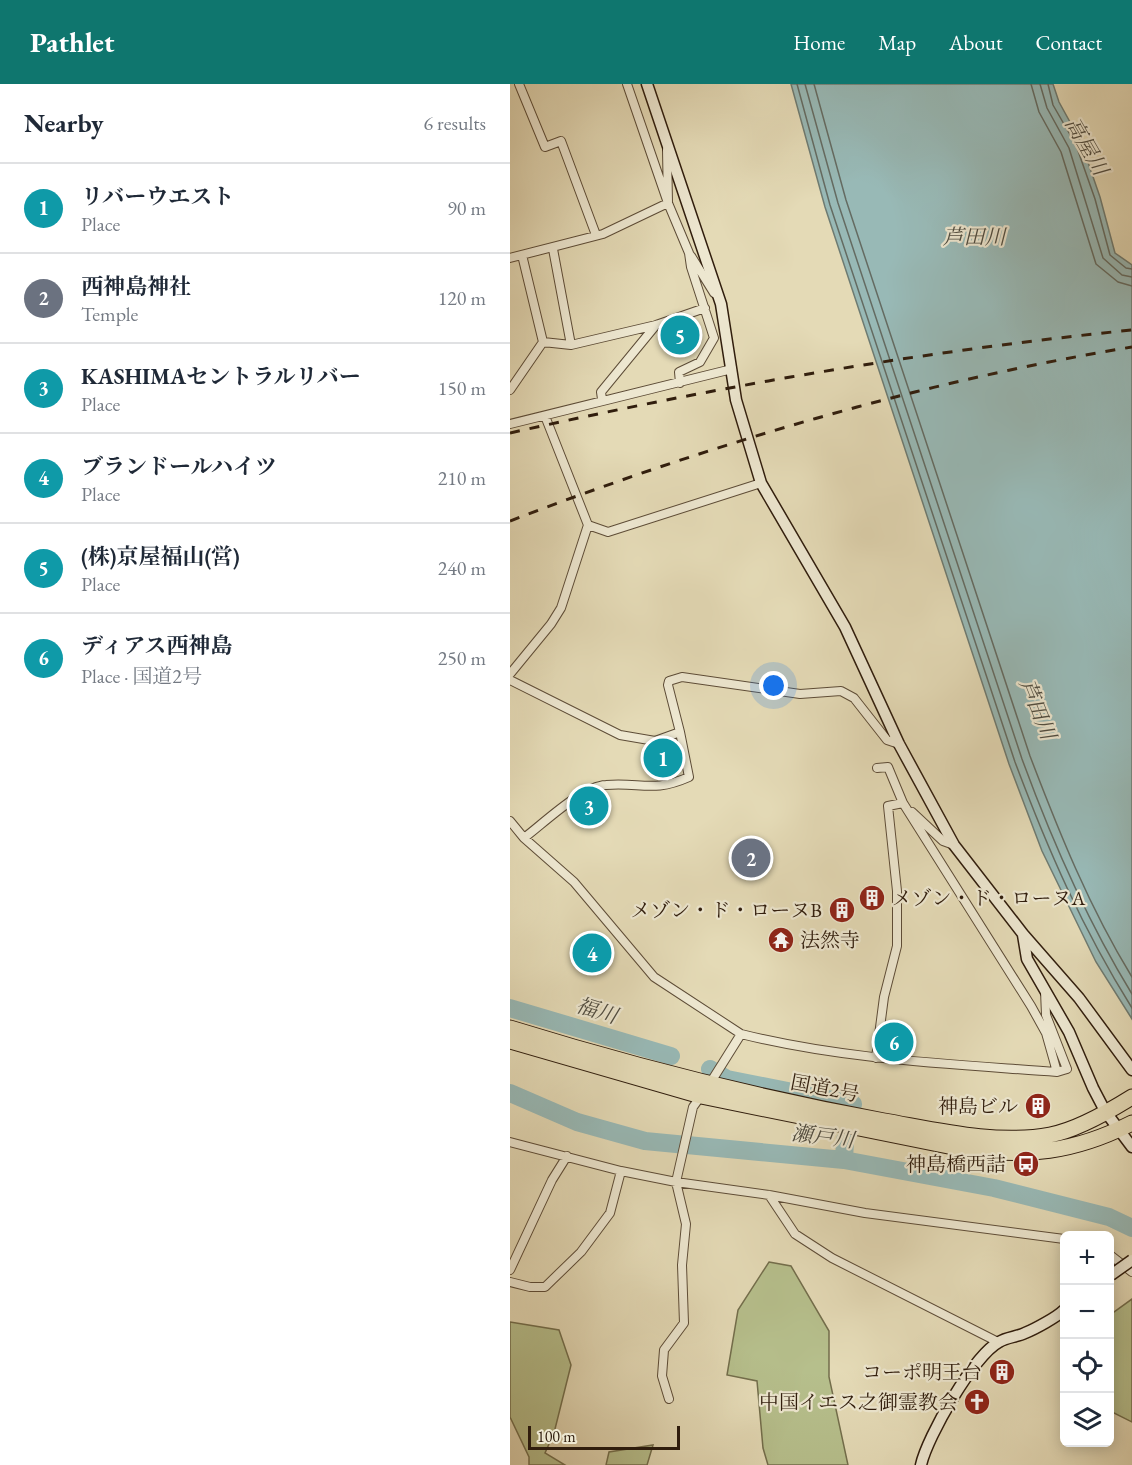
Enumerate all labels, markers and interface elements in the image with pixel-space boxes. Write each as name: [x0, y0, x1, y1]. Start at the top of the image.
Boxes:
text: Pathlet: [30, 24, 114, 60]
text: Home: [793, 29, 845, 56]
text: Map: [878, 29, 916, 56]
text: About: [949, 29, 1002, 56]
text: Contact: [1035, 29, 1102, 56]
text: Nearby: [24, 106, 104, 140]
text: 6 results: [423, 110, 486, 136]
water label: 高屋川: [1060, 112, 1115, 182]
text: リバーウエスト: [81, 182, 234, 211]
text: 1: [38, 195, 49, 221]
text: 90 m: [447, 195, 486, 221]
text: Place: [81, 211, 120, 237]
water label: 芦田川: [943, 223, 1007, 250]
text: 西神島神社: [81, 272, 191, 301]
text: 2: [38, 285, 49, 311]
text: 120 m: [438, 285, 486, 311]
text: Temple: [81, 301, 138, 327]
pin: 5: [660, 312, 700, 358]
text: KASHIMAセントラルリバー: [81, 362, 361, 391]
text: 3: [38, 375, 49, 401]
text: 150 m: [438, 375, 486, 401]
text: Place: [81, 391, 120, 417]
text: ブランドールハイツ: [81, 452, 277, 481]
text: 4: [38, 465, 49, 491]
text: 210 m: [438, 465, 486, 491]
text: Place: [81, 481, 120, 507]
text: (株)京屋福山(営): [81, 542, 240, 571]
text: 5: [38, 555, 49, 581]
text: 240 m: [438, 555, 486, 581]
text: Place: [81, 571, 120, 597]
text: ディアス西神島: [81, 631, 232, 660]
text: 6: [38, 645, 49, 671]
text: 250 m: [438, 645, 486, 671]
text: Place · 国道2号: [81, 663, 202, 689]
your location: [759, 671, 788, 700]
water label: 芦田川: [1014, 675, 1063, 745]
pin: 1: [644, 736, 682, 780]
pin: 3: [570, 784, 608, 828]
pin: 2: [732, 836, 770, 880]
building icon: メゾン・ド・ローヌA: [857, 883, 887, 913]
place label: メゾン・ド・ローヌA: [892, 885, 1085, 911]
building icon: メゾン・ド・ローヌB: [827, 895, 857, 925]
place label: メゾン・ド・ローヌB: [631, 897, 822, 923]
temple icon: 法然寺: [766, 925, 796, 955]
place label: 法然寺: [800, 927, 860, 953]
pin: 4: [572, 930, 611, 976]
water label: 福川: [573, 991, 623, 1030]
pin: 6: [874, 1020, 914, 1064]
street label: 国道2号: [788, 1069, 862, 1107]
building icon: 神島ビル: [1023, 1091, 1053, 1121]
place label: 神島ビル: [938, 1093, 1018, 1119]
water label: 瀬戸川: [790, 1119, 858, 1153]
bus stop icon: 神島橋西詰: [1011, 1149, 1041, 1179]
place label: 神島橋西詰: [906, 1151, 1006, 1177]
map controls: [1060, 1231, 1114, 1447]
button: +: [1060, 1231, 1114, 1285]
button: −: [1060, 1285, 1114, 1339]
button: locate: [1060, 1339, 1114, 1393]
building icon: コーポ明王台: [987, 1357, 1017, 1387]
place label: コーポ明王台: [862, 1359, 982, 1385]
church icon: 中国イエス之御霊教会: [962, 1387, 992, 1417]
place label: 中国イエス之御霊教会: [759, 1389, 958, 1415]
button: layers: [1060, 1393, 1114, 1447]
scale bar: [528, 1423, 680, 1450]
text: 100 m: [537, 1426, 576, 1447]

